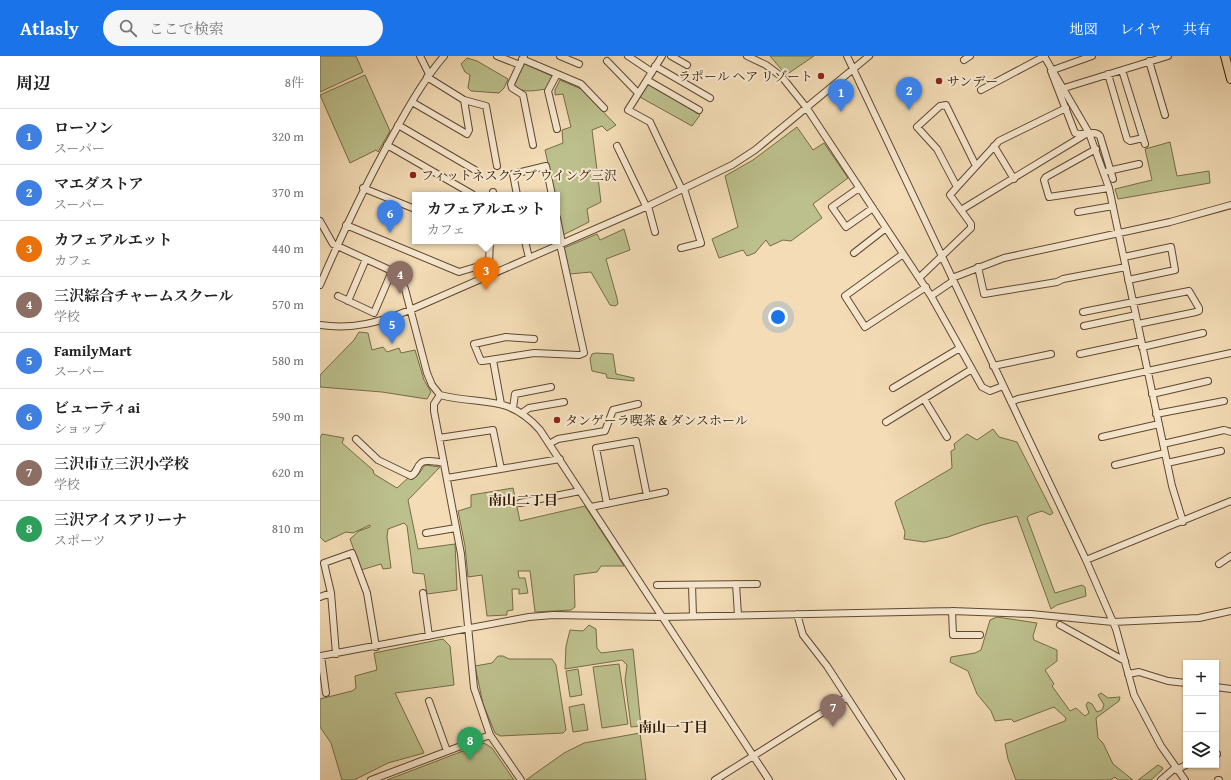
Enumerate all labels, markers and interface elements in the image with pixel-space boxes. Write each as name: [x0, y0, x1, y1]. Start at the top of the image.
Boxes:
search box: [103, 10, 383, 46]
text: Atlasly: [20, 14, 79, 42]
icon: search: [117, 17, 139, 39]
text: ここで検索: [149, 18, 224, 39]
text: 地図: [1070, 19, 1098, 39]
text: レイヤ: [1120, 19, 1161, 39]
text: 共有: [1183, 19, 1211, 39]
place label: ラポール ヘア リゾート: [678, 67, 813, 86]
text: 周辺: [16, 70, 50, 95]
marker: ラポール ヘア リゾート: [816, 71, 826, 81]
place label: サンデー: [947, 72, 998, 91]
text: 8件: [285, 73, 304, 92]
marker: サンデー: [934, 76, 944, 86]
pin: 2: [896, 77, 922, 110]
pin: 1: [828, 79, 854, 112]
text: ローソン: [54, 117, 113, 138]
text: 1: [26, 127, 32, 146]
text: 320 m: [272, 127, 304, 146]
text: スーパー: [54, 139, 105, 158]
place label: フィットネスクラブ ウイング三沢: [421, 166, 617, 185]
marker: フィットネスクラブ ウイング三沢: [408, 170, 418, 180]
text: マエダストア: [54, 173, 144, 194]
text: 2: [26, 183, 32, 202]
text: 370 m: [272, 183, 304, 202]
popup: [412, 192, 560, 244]
text: スーパー: [54, 195, 105, 214]
text: カフェアルエット: [427, 198, 545, 219]
pin: 6: [377, 200, 403, 233]
text: カフェ: [427, 220, 465, 239]
text: カフェアルエット: [54, 229, 172, 250]
text: 3: [26, 239, 32, 258]
text: 440 m: [272, 239, 304, 258]
text: カフェ: [54, 251, 92, 270]
pin: 3: [473, 257, 499, 290]
pin: 4: [387, 261, 413, 294]
text: 三沢綜合チャームスクール: [54, 285, 233, 306]
text: 4: [26, 295, 32, 314]
text: 570 m: [272, 295, 304, 314]
text: 学校: [54, 307, 80, 326]
your location: [768, 307, 788, 327]
pin: 5: [379, 311, 405, 344]
text: FamilyMart: [54, 340, 132, 361]
text: 5: [26, 351, 32, 370]
text: 580 m: [272, 351, 304, 370]
text: スーパー: [54, 362, 105, 381]
text: ビューティai: [54, 397, 140, 418]
text: 6: [26, 407, 32, 426]
text: 590 m: [272, 407, 304, 426]
place label: タンゲーラ喫茶 & ダンスホール: [565, 411, 748, 430]
marker: タンゲーラ喫茶 & ダンスホール: [552, 415, 562, 425]
text: ショップ: [54, 419, 106, 438]
text: 三沢市立三沢小学校: [54, 453, 189, 474]
text: 7: [26, 463, 32, 482]
text: 620 m: [272, 463, 304, 482]
text: 学校: [54, 475, 80, 494]
district label: 南山二丁目: [488, 490, 558, 510]
text: 三沢アイスアリーナ: [54, 509, 187, 530]
text: 8: [26, 519, 32, 538]
text: 810 m: [272, 519, 304, 538]
text: スポーツ: [54, 531, 105, 550]
map controls: [1183, 660, 1219, 768]
button: +: [1183, 660, 1219, 696]
pin: 7: [820, 694, 846, 727]
button: −: [1183, 696, 1219, 732]
district label: 南山一丁目: [638, 717, 708, 737]
pin: 8: [457, 727, 483, 760]
button: layers: [1183, 732, 1219, 768]

